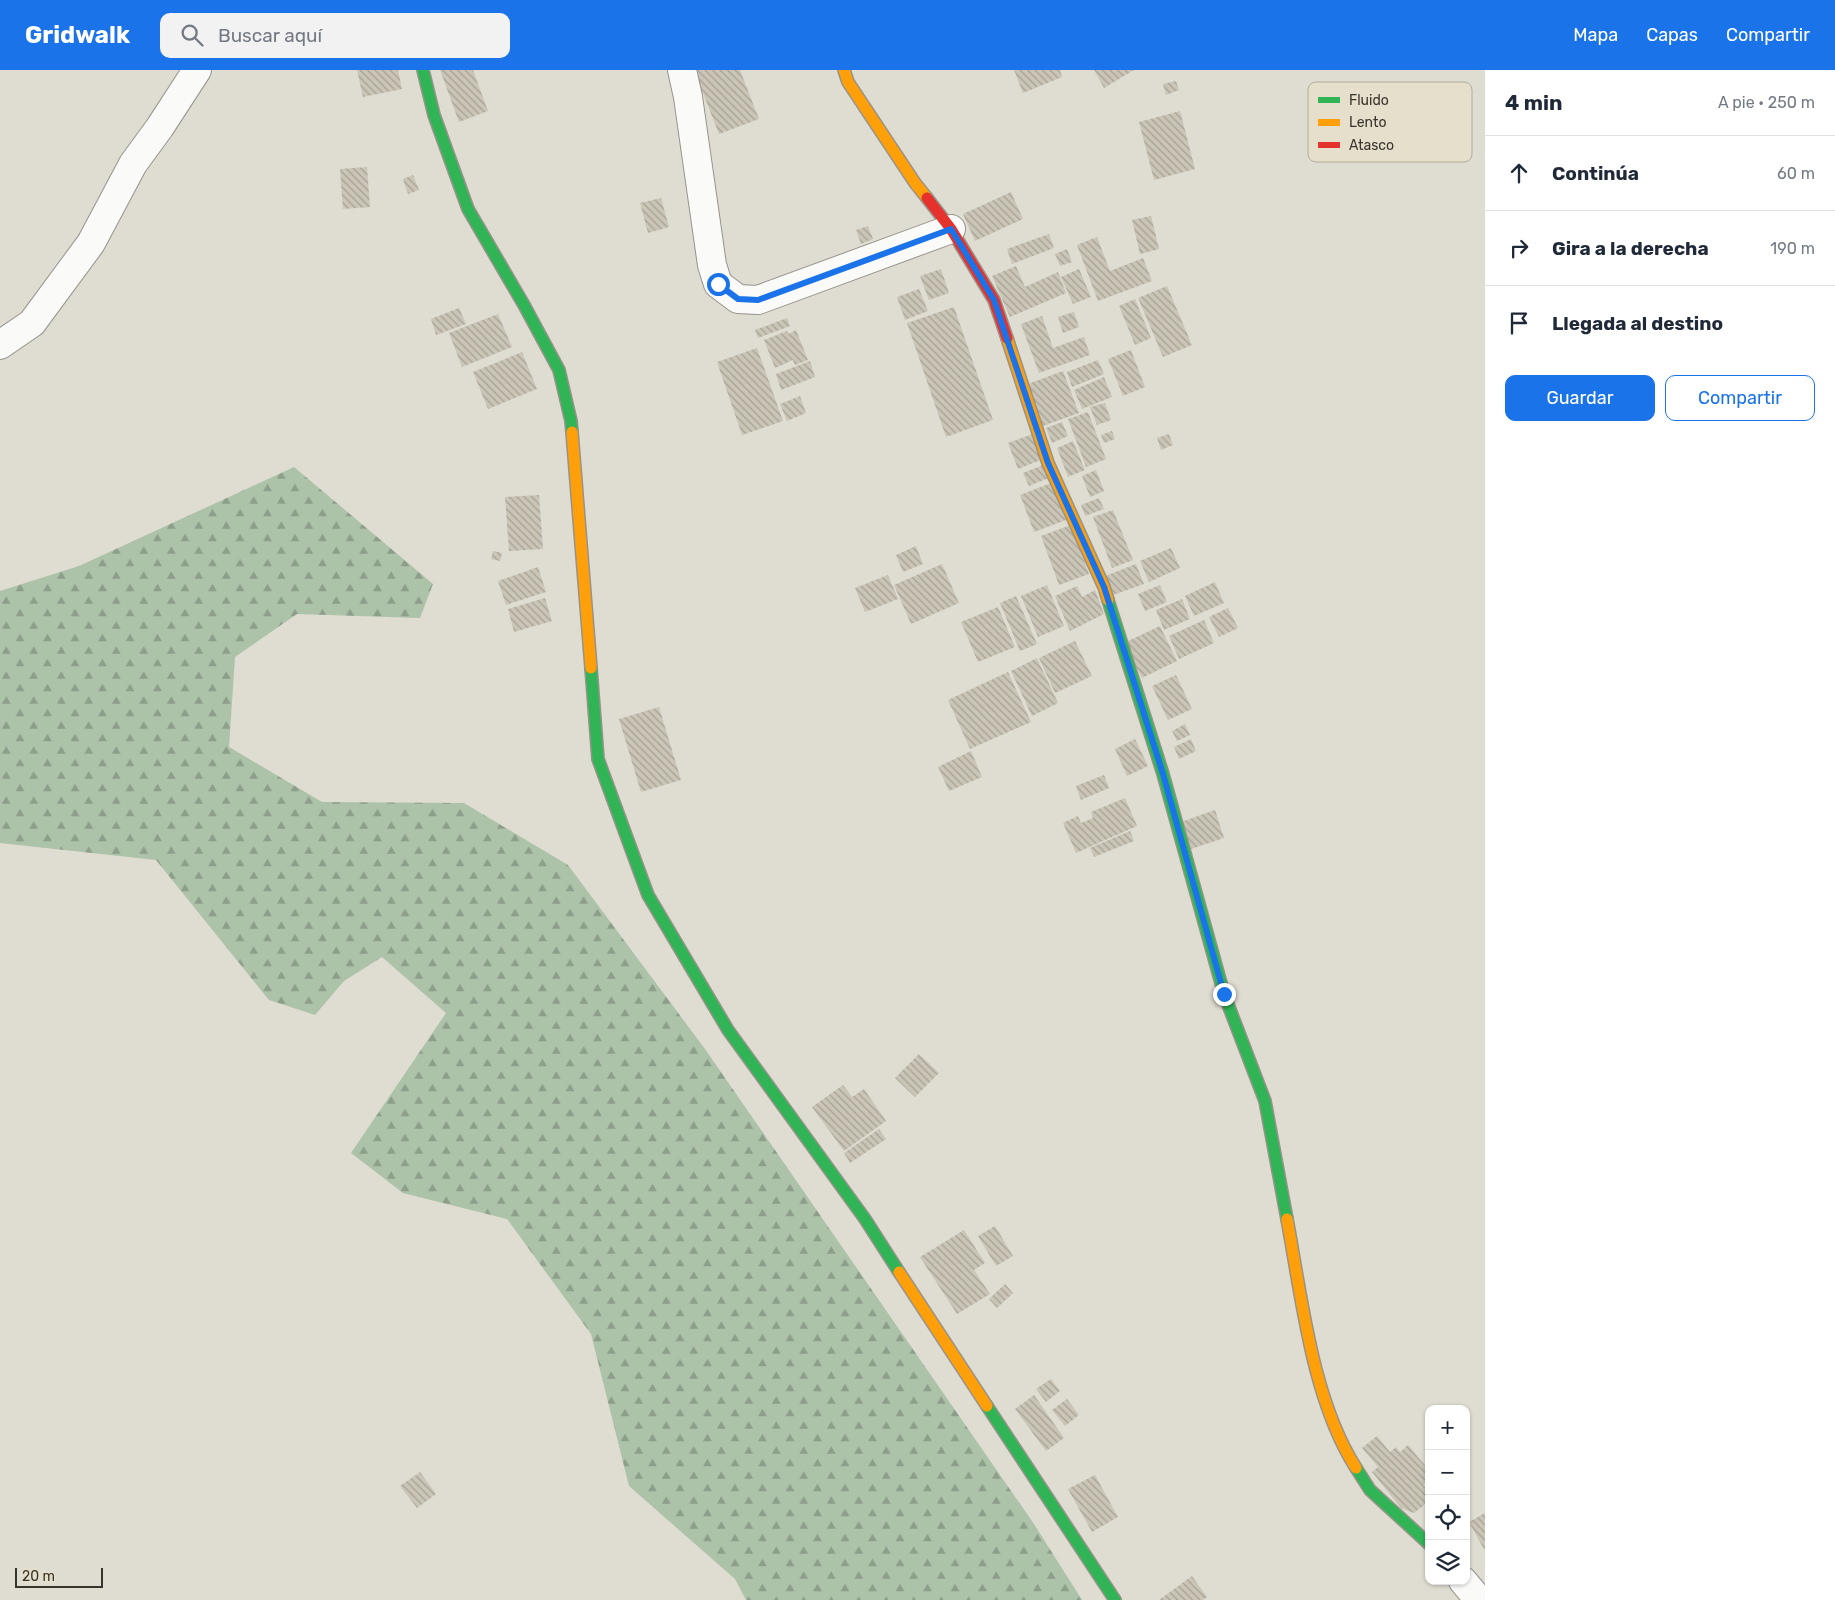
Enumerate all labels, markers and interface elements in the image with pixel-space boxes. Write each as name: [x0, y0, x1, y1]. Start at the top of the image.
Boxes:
search box: [160, 13, 510, 58]
text: Gridwalk: [25, 21, 130, 49]
icon: search: [178, 21, 206, 49]
text: Buscar aquí: [218, 24, 322, 47]
text: Mapa: [1573, 24, 1618, 46]
text: Capas: [1646, 24, 1698, 46]
text: Compartir: [1726, 24, 1810, 46]
legend: [1308, 82, 1472, 162]
text: 4 min: [1505, 90, 1563, 115]
text: Fluido: [1349, 92, 1389, 109]
text: A pie · 250 m: [1718, 93, 1815, 112]
text: Lento: [1349, 114, 1386, 131]
text: Atasco: [1349, 137, 1394, 154]
icon: ahead: [1505, 159, 1533, 187]
text: Continúa: [1552, 162, 1639, 185]
text: 60 m: [1777, 164, 1815, 183]
icon: right: [1505, 234, 1533, 262]
text: Gira a la derecha: [1552, 237, 1709, 260]
text: 190 m: [1770, 239, 1815, 258]
route start: [707, 273, 730, 296]
icon: arrive: [1505, 309, 1533, 337]
text: Llegada al destino: [1552, 312, 1723, 335]
button: Guardar: [1505, 375, 1655, 421]
button: Compartir: [1665, 375, 1815, 421]
route end: [1213, 983, 1236, 1006]
map controls: [1425, 1405, 1470, 1585]
button: +: [1425, 1405, 1470, 1450]
button: −: [1425, 1450, 1470, 1495]
button: locate: [1425, 1495, 1470, 1540]
button: layers: [1425, 1540, 1470, 1585]
scale bar: [15, 1565, 102, 1588]
text: 20 m: [22, 1568, 55, 1585]

